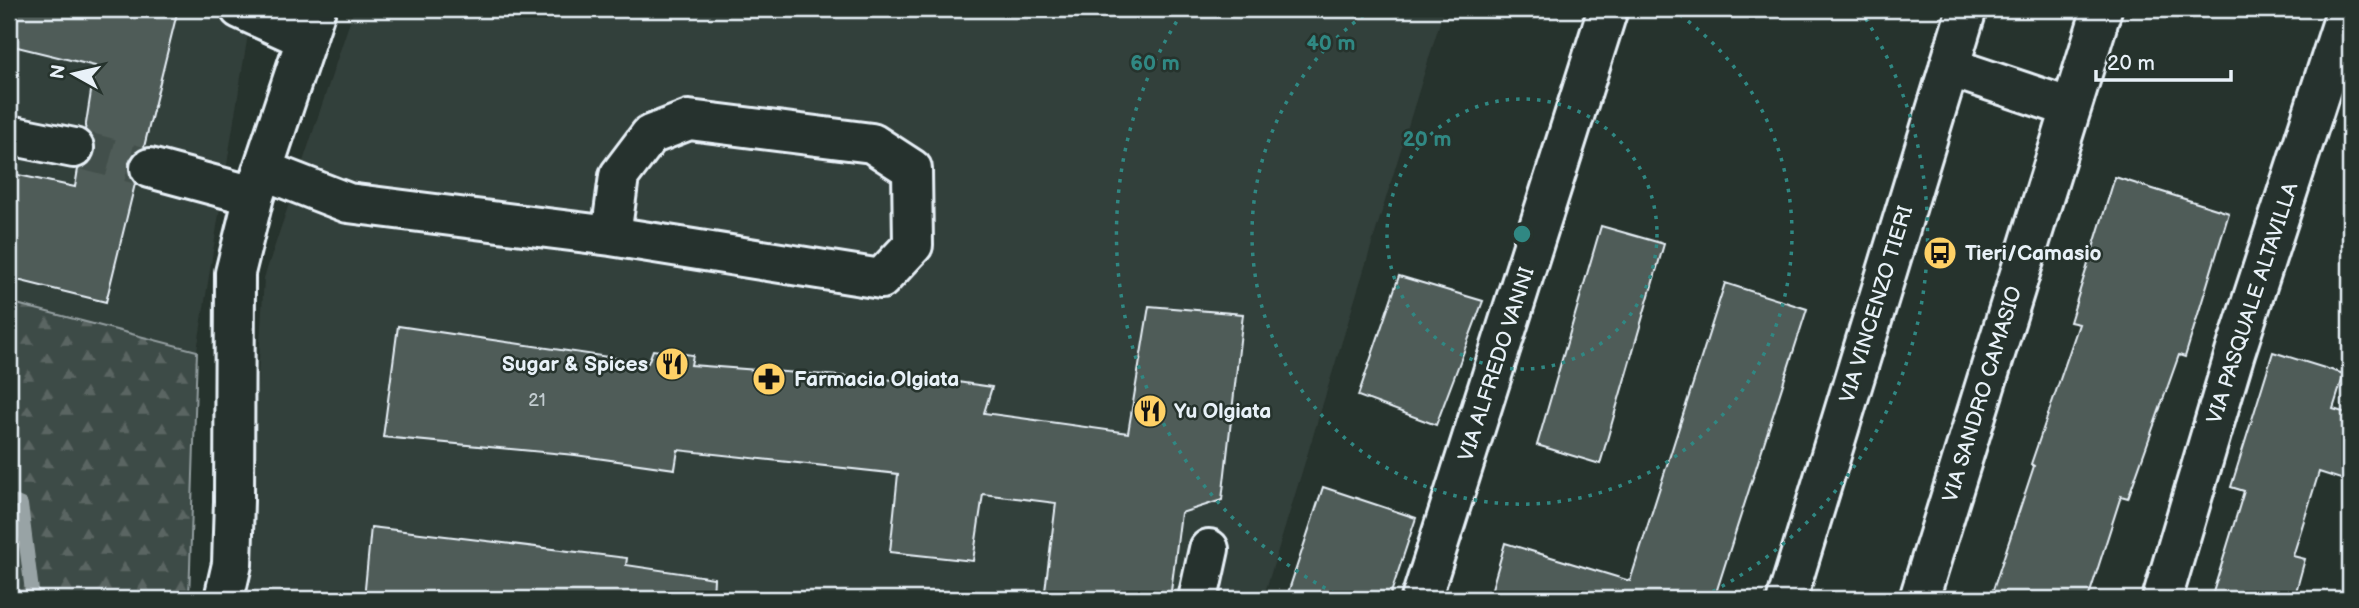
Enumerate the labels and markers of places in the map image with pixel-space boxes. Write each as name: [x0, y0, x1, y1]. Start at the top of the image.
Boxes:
centre of rings: [1510, 222, 1534, 246]
bus stop icon: Tieri/Camasio: [1921, 234, 1959, 272]
place label: Tieri/Camasio: [1965, 241, 2102, 266]
restaurant icon: Sugar & Spices: [653, 345, 691, 383]
place label: Sugar & Spices: [502, 352, 648, 377]
pharmacy icon: Farmacia Olgiata: [750, 360, 788, 398]
place label: Farmacia Olgiata: [794, 367, 959, 392]
restaurant icon: Yu Olgiata: [1131, 392, 1169, 430]
place label: Yu Olgiata: [1174, 399, 1271, 424]

